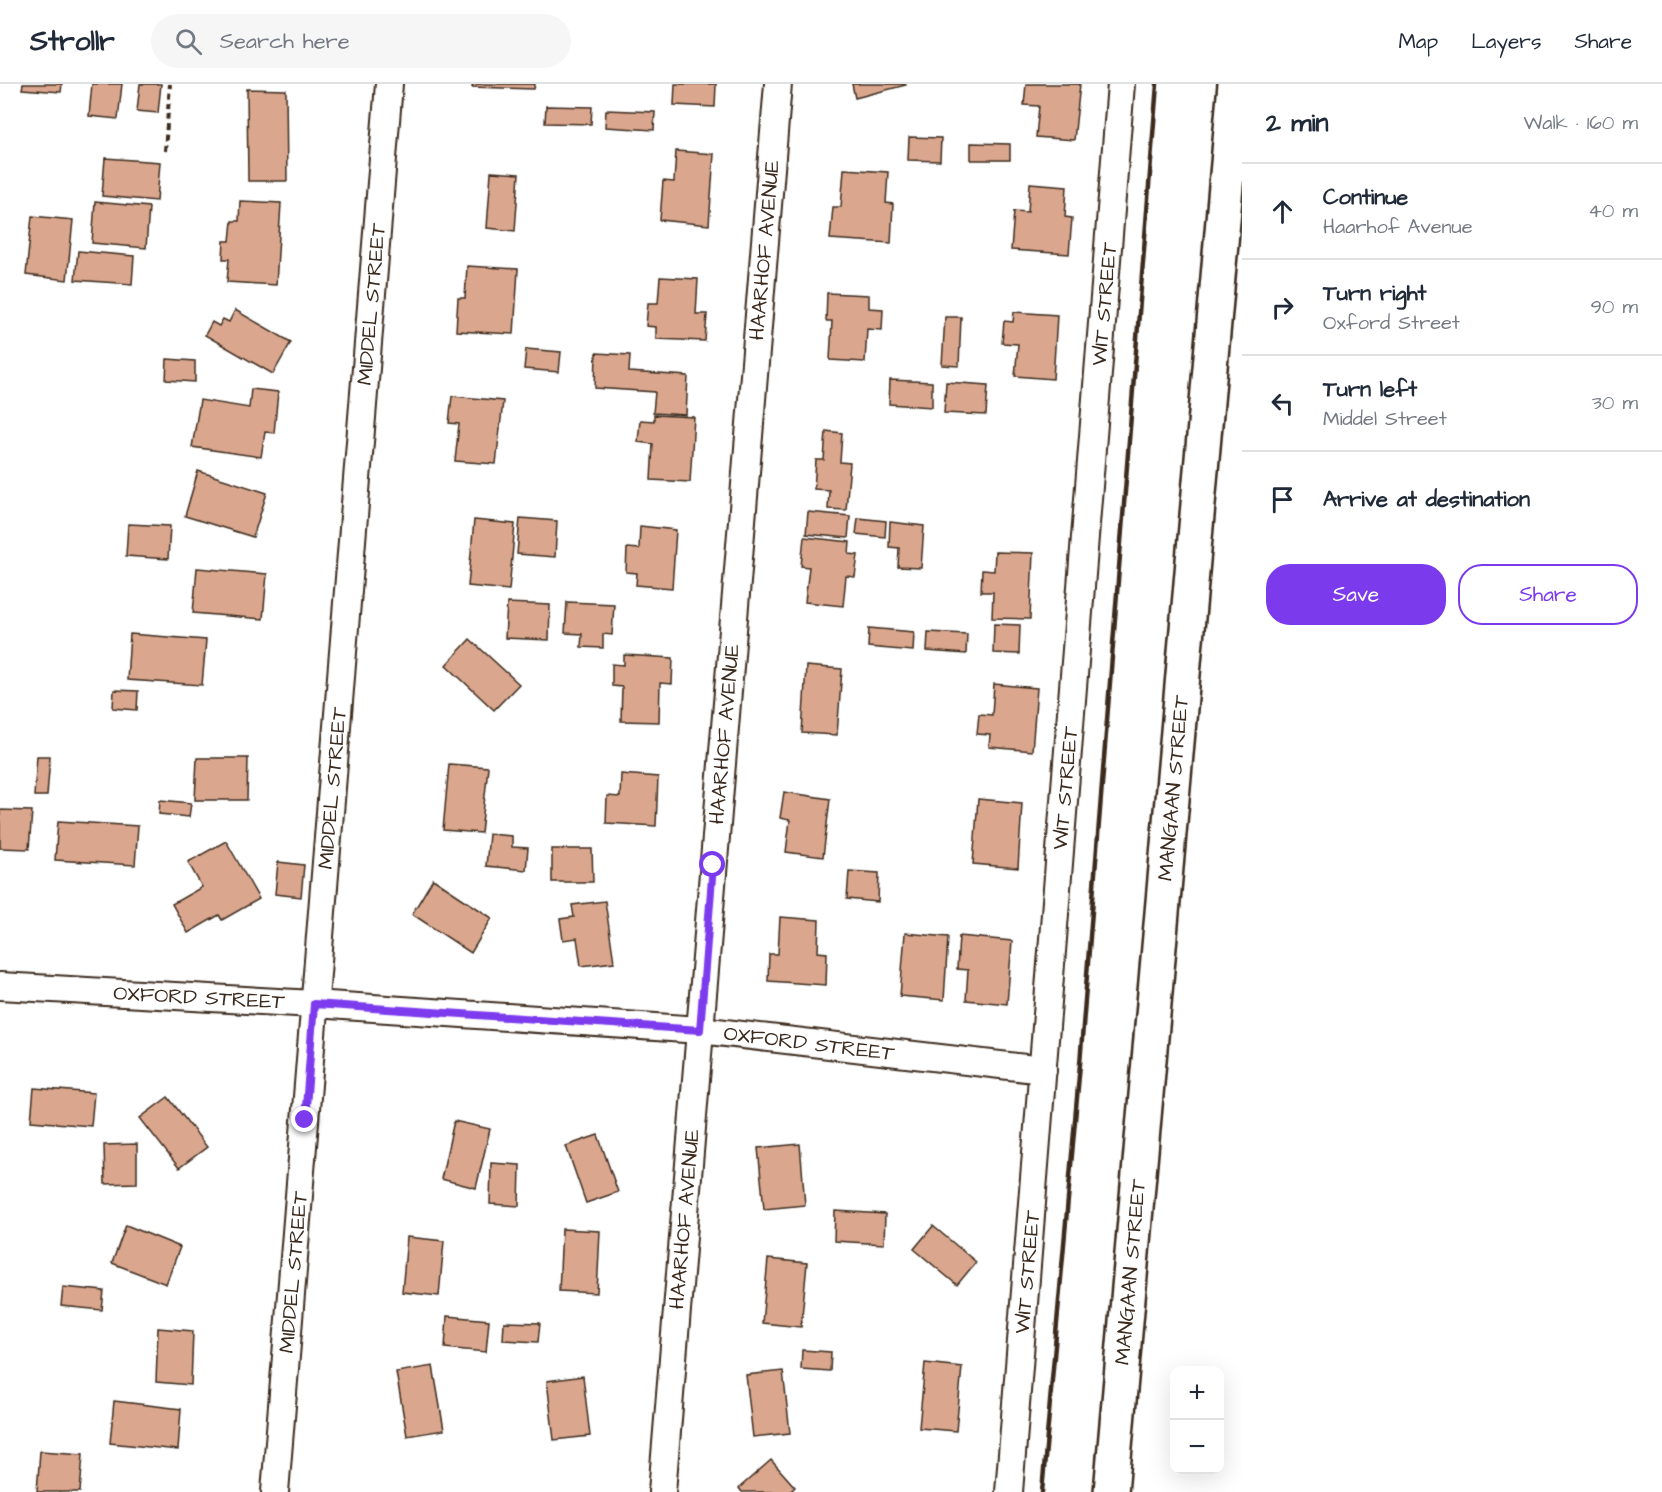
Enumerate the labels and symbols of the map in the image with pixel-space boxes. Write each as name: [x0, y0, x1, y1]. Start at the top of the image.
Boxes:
street label: HAARHOF AVENUE: [742, 158, 787, 341]
street label: MIDDEL STREET: [350, 221, 393, 386]
street label: WIT STREET: [1085, 240, 1124, 367]
street label: HAARHOF AVENUE: [702, 642, 747, 825]
street label: MANGAAN STREET: [1151, 693, 1196, 882]
street label: MIDDEL STREET: [311, 705, 354, 870]
street label: WIT STREET: [1046, 724, 1085, 851]
route start: [699, 851, 725, 877]
street label: OXFORD STREET: [112, 979, 286, 1017]
street label: OXFORD STREET: [722, 1019, 897, 1068]
route end: [291, 1106, 317, 1132]
street label: HAARHOF AVENUE: [662, 1127, 707, 1310]
street label: MANGAAN STREET: [1108, 1177, 1153, 1366]
street label: MIDDEL STREET: [272, 1189, 315, 1354]
street label: WIT STREET: [1008, 1208, 1047, 1335]

